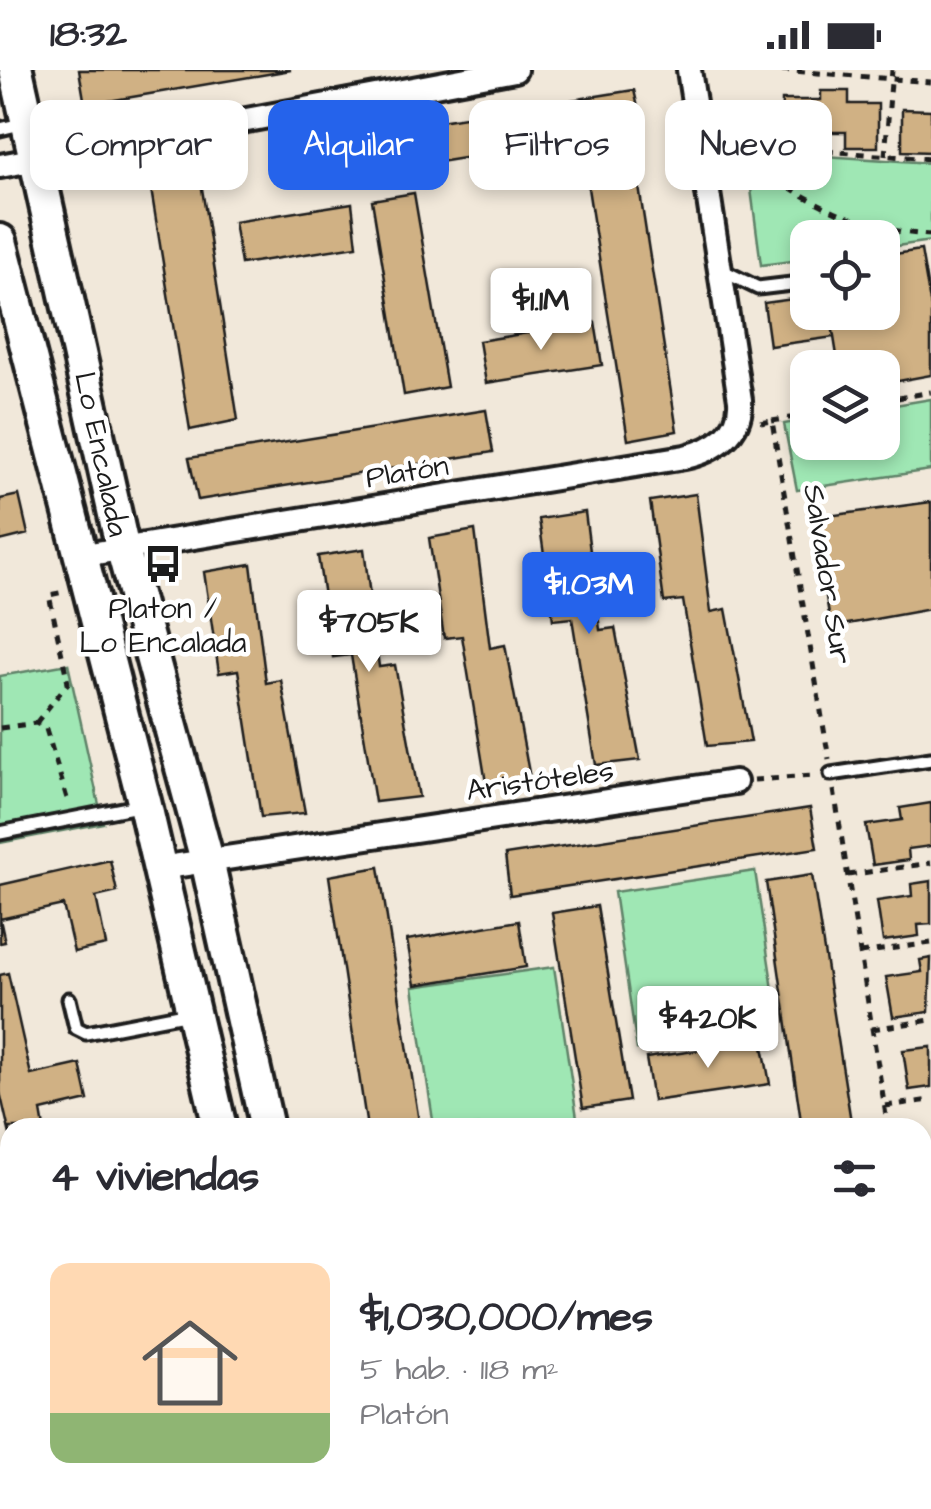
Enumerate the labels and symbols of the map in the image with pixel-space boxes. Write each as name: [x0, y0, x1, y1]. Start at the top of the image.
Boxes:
pin: $1.1M: [471, 268, 611, 353]
street label: Lo Encalada: [63, 368, 139, 540]
street label: Platón: [363, 445, 451, 499]
street label: Salvador Sur: [792, 481, 862, 667]
bus stop icon: Platon / Lo Encalada: [142, 543, 184, 585]
pin: $1.03M: [508, 552, 670, 637]
place label: Platon / Lo Encalada: [79, 588, 247, 664]
pin: $705K: [299, 590, 439, 675]
street label: Aristóteles: [464, 750, 617, 812]
pin: $420K: [638, 986, 778, 1071]

